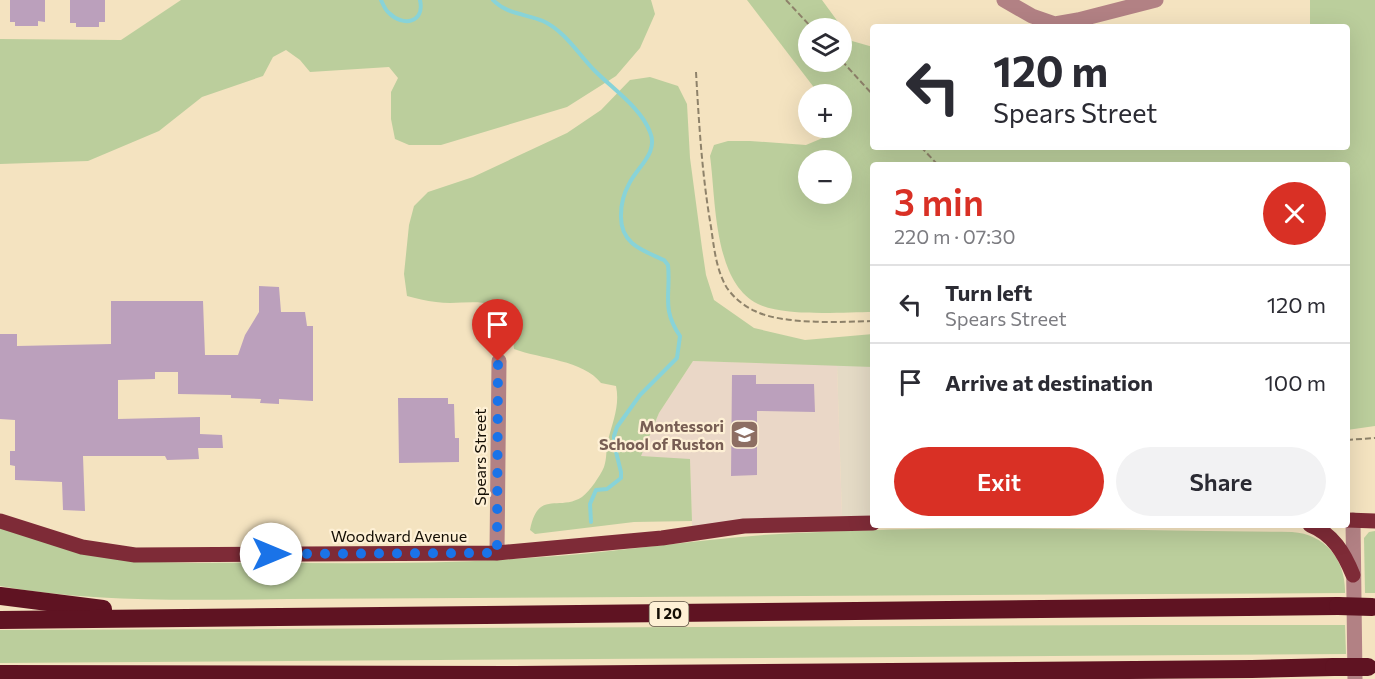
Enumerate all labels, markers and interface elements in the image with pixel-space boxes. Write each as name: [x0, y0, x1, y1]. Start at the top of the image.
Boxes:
map controls: [798, 18, 852, 204]
button: layers: [798, 18, 852, 72]
text: 120 m: [993, 44, 1108, 96]
icon: left: [894, 48, 972, 126]
button: +: [798, 84, 852, 138]
text: Spears Street: [993, 96, 1157, 129]
button: −: [798, 150, 852, 204]
text: 3 min: [894, 179, 984, 223]
button: close: [1263, 182, 1326, 245]
text: 220 m · 07:30: [894, 224, 1016, 248]
text: Turn left: [945, 279, 1032, 306]
icon: left: [894, 288, 927, 321]
text: 120 m: [1267, 291, 1326, 318]
pin: [472, 299, 523, 361]
text: Spears Street: [945, 306, 1067, 330]
icon: arrive: [481, 308, 514, 341]
icon: arrive: [894, 366, 927, 399]
text: Arrive at destination: [945, 369, 1153, 396]
text: 100 m: [1264, 369, 1326, 396]
street label: Spears Street: [470, 408, 489, 506]
place label: Montessori School of Ruston: [599, 416, 724, 453]
school or university icon: Montessori School of Ruston: [729, 419, 761, 451]
button: Exit: [894, 447, 1104, 516]
button: Share: [1116, 447, 1326, 516]
position arrow: [239, 522, 303, 586]
street label: Woodward Avenue: [331, 526, 467, 545]
road number: I 20: [650, 602, 688, 626]

